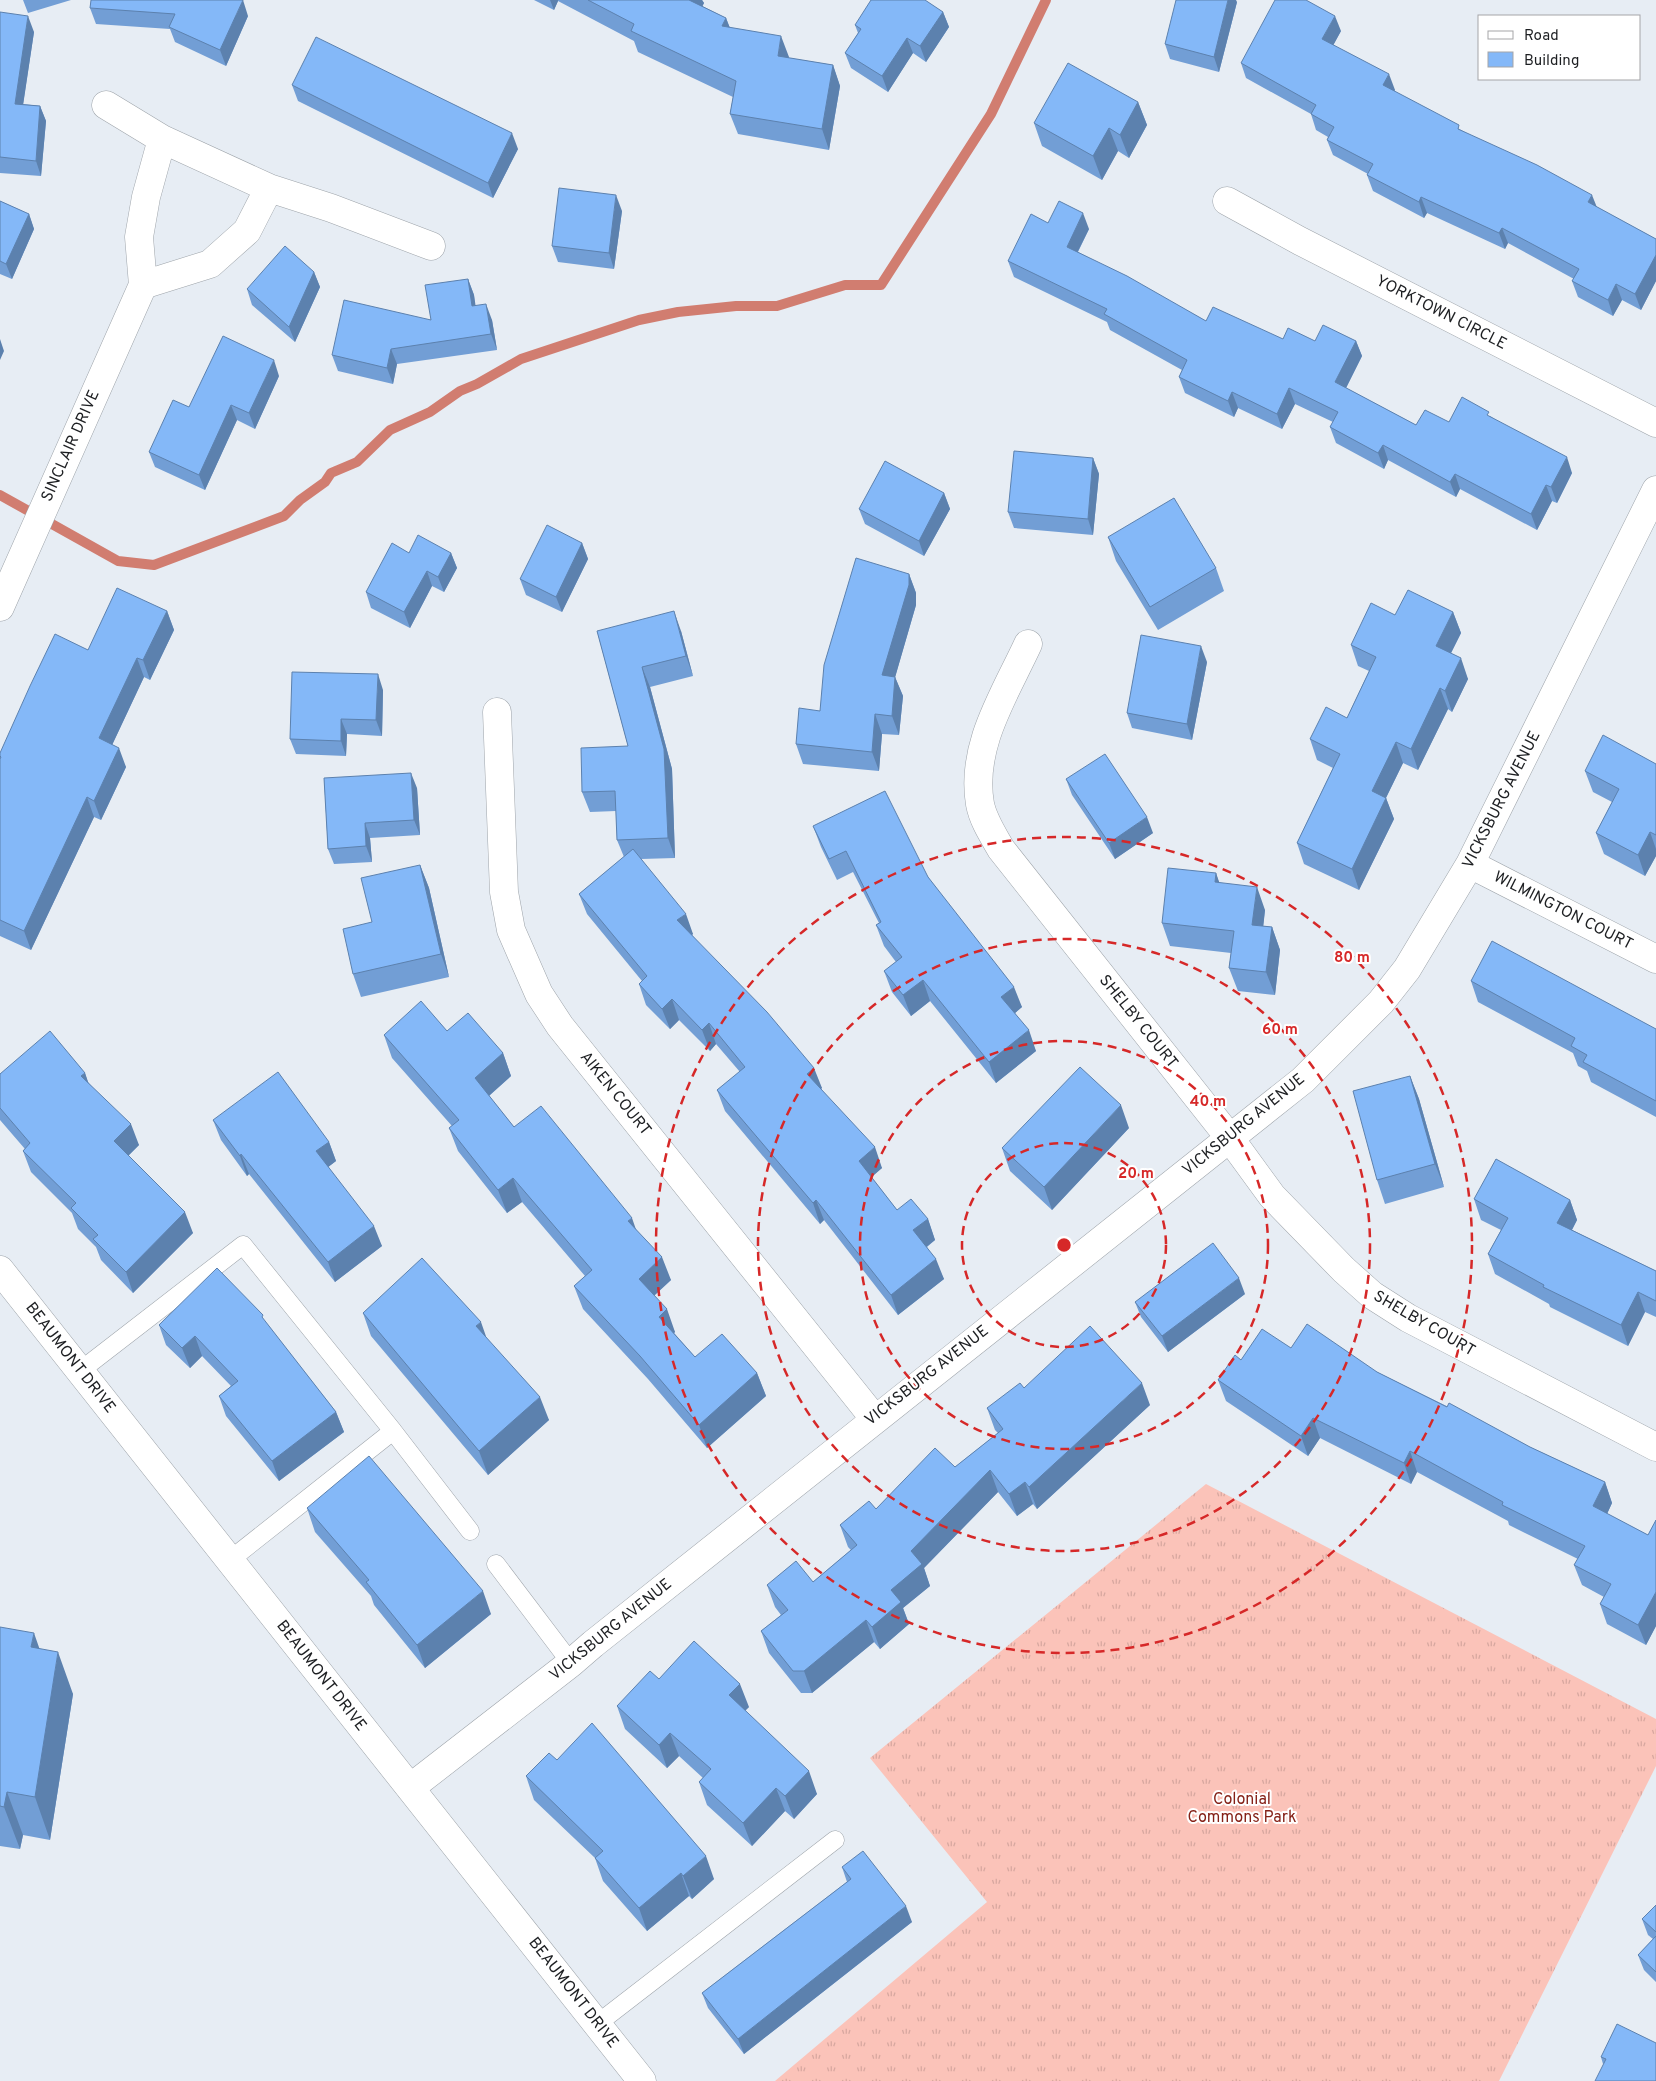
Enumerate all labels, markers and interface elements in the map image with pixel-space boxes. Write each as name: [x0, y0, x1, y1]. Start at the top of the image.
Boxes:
legend: [1478, 15, 1641, 80]
text: Road: [1524, 27, 1559, 46]
text: Building: [1524, 52, 1579, 71]
street label: YORKTOWN CIRCLE: [1372, 271, 1510, 355]
street label: SINCLAIR DRIVE: [37, 387, 105, 505]
street label: VICKSBURG AVENUE: [1459, 728, 1545, 872]
street label: WILMINGTON COURT: [1490, 867, 1636, 955]
text: 80 m: [1334, 949, 1370, 968]
street label: SHELBY COURT: [1094, 971, 1182, 1073]
text: 60 m: [1262, 1021, 1298, 1040]
street label: AIKEN COURT: [575, 1048, 655, 1140]
street label: VICKSBURG AVENUE: [1179, 1069, 1309, 1181]
text: 40 m: [1190, 1093, 1226, 1112]
text: 20 m: [1118, 1165, 1154, 1184]
centre of rings: [1055, 1236, 1073, 1254]
street label: SHELBY COURT: [1369, 1287, 1479, 1361]
street label: BEAUMONT DRIVE: [21, 1299, 119, 1417]
street label: VICKSBURG AVENUE: [861, 1321, 993, 1431]
street label: VICKSBURG AVENUE: [546, 1574, 676, 1686]
street label: BEAUMONT DRIVE: [272, 1617, 370, 1735]
park label: Colonial Commons Park: [1188, 1790, 1296, 1828]
street label: BEAUMONT DRIVE: [524, 1934, 622, 2052]

